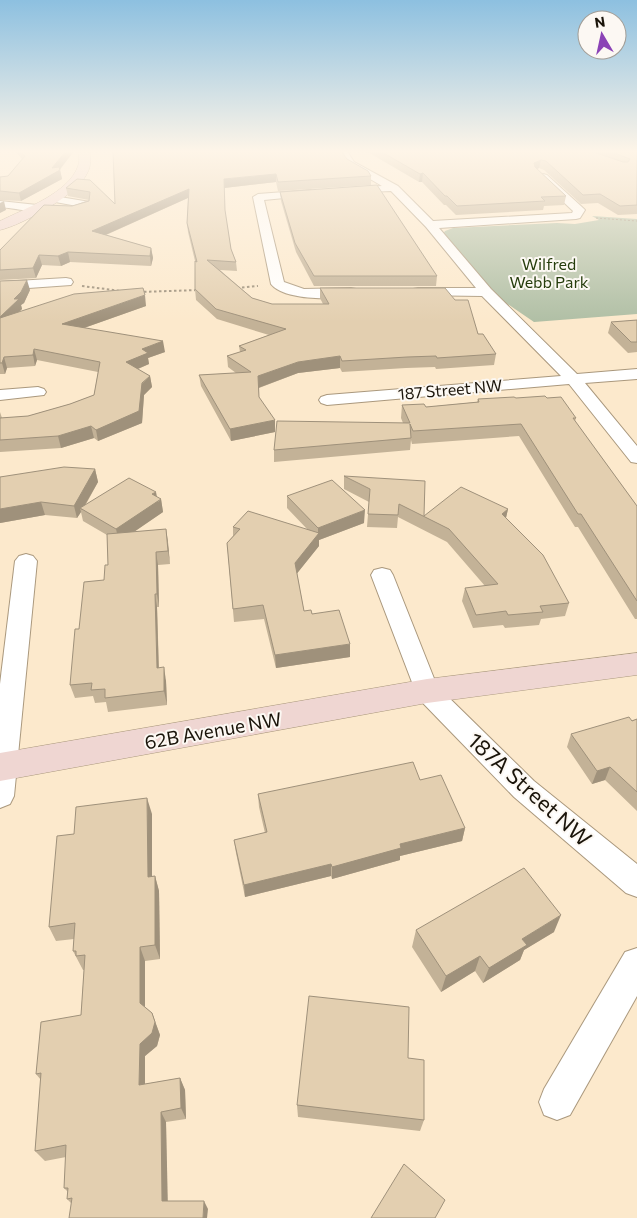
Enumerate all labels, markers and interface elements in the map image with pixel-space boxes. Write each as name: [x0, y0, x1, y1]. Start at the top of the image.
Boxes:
north arrow: [577, 10, 627, 60]
text: N: [593, 12, 606, 31]
park label: Wilfred Webb Park: [509, 254, 589, 291]
street label: 187 Street NW: [397, 375, 503, 403]
street label: 62B Avenue NW: [143, 707, 283, 753]
street label: 187A Street NW: [463, 726, 597, 852]

